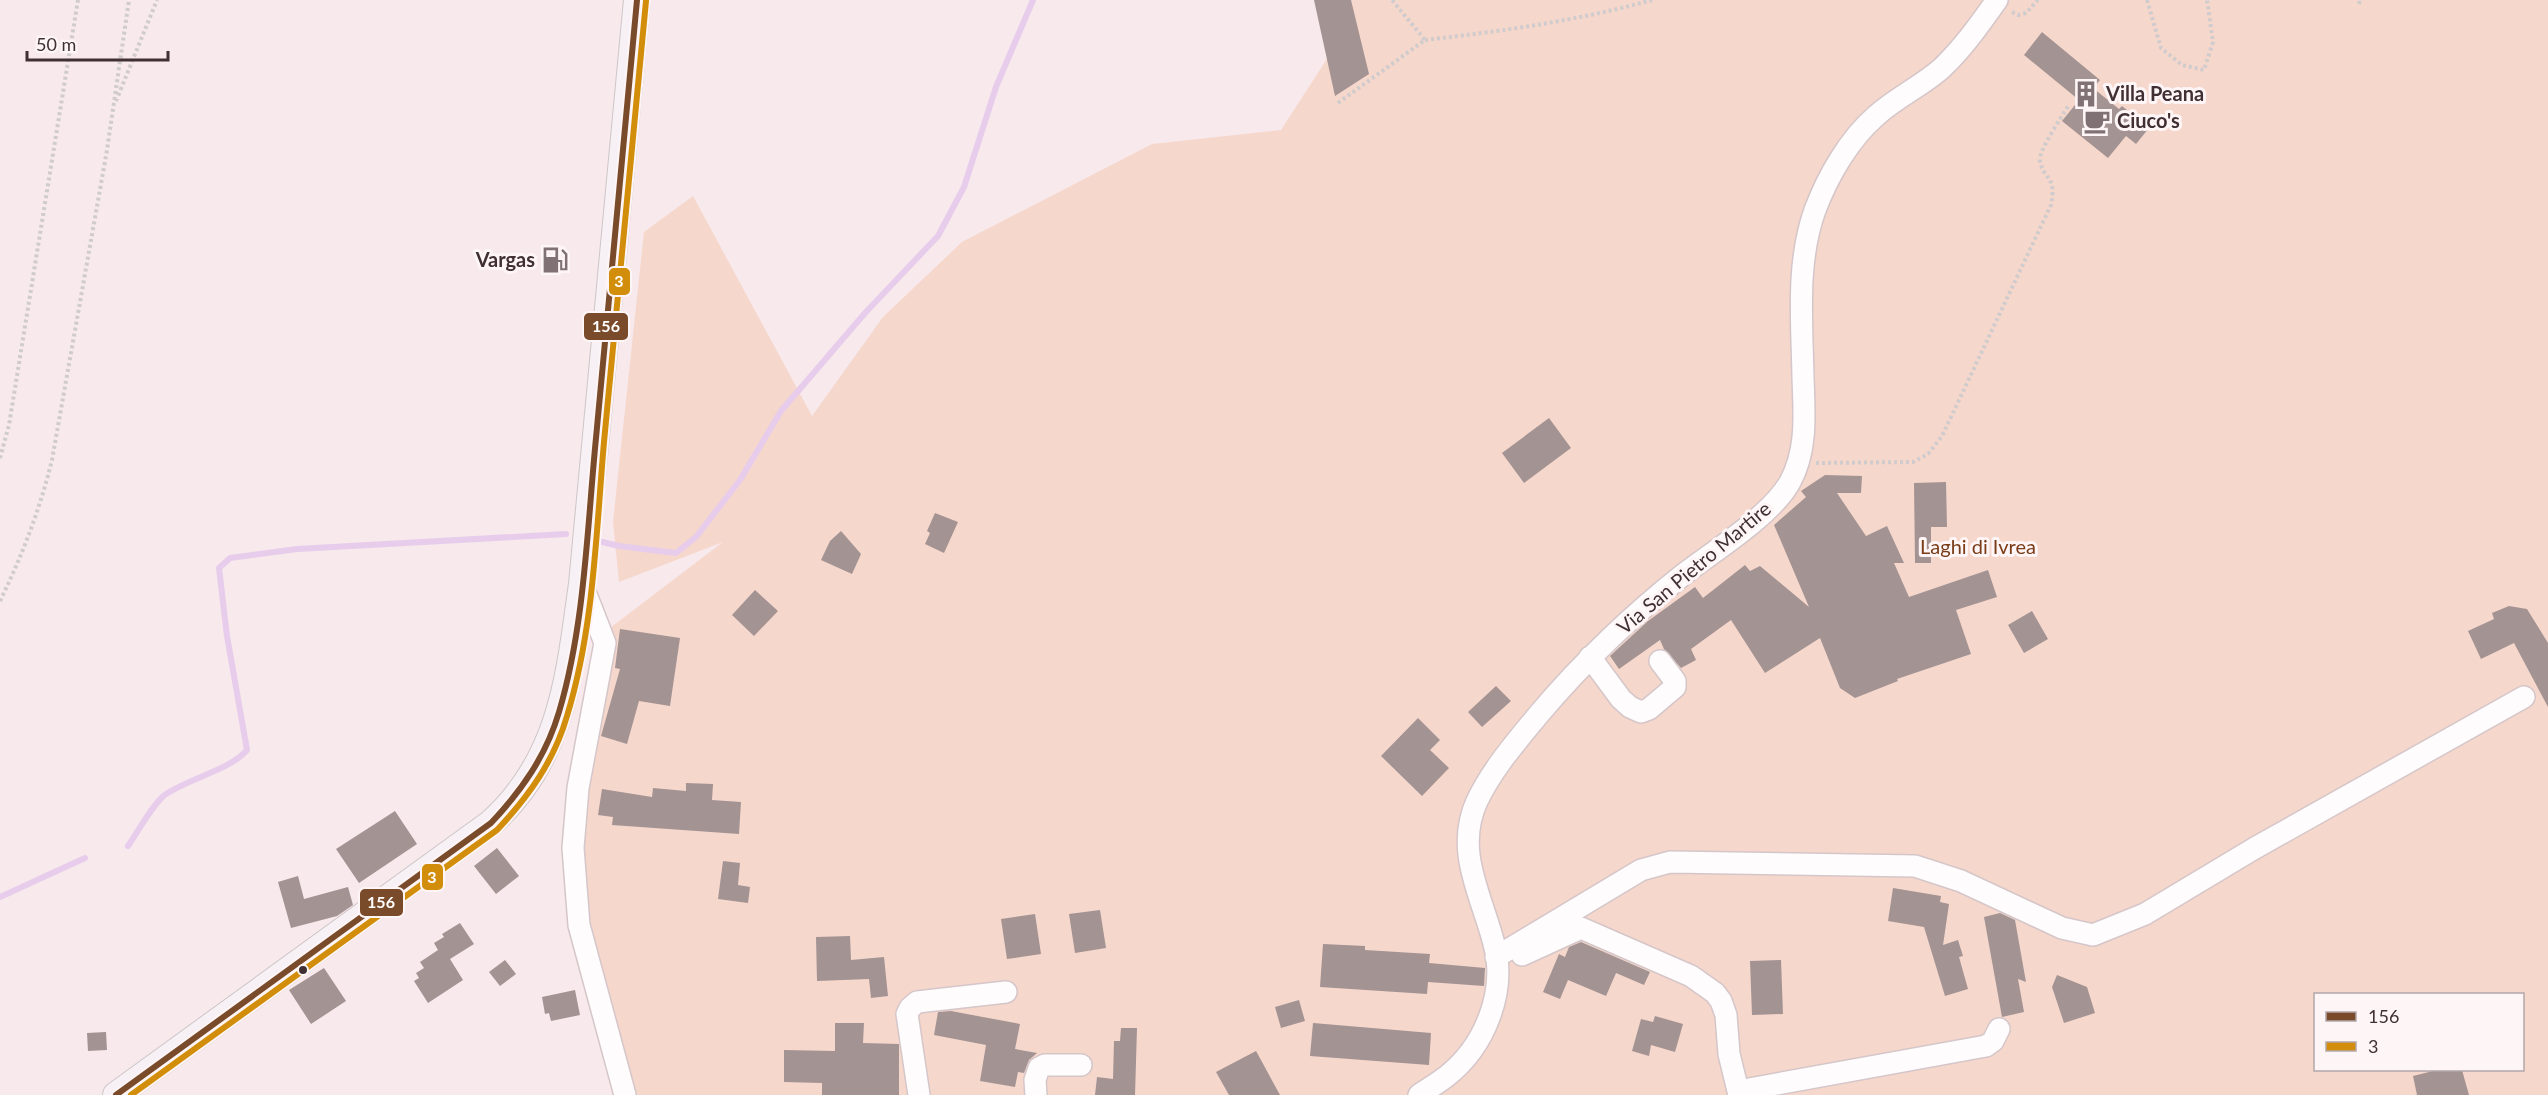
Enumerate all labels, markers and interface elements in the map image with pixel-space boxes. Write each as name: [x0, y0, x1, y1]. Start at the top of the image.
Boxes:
scale bar: [27, 24, 168, 62]
text: 50 m: [36, 33, 76, 55]
building icon: Villa Peana: [2071, 79, 2101, 109]
place label: Villa Peana: [2105, 81, 2204, 105]
cafe icon: Ciuco's: [2082, 106, 2112, 136]
place label: Ciuco's: [2117, 108, 2180, 132]
fuel station icon: Vargas: [540, 245, 570, 275]
place label: Vargas: [475, 247, 535, 271]
line badge: 3: [608, 267, 631, 296]
text: 3: [614, 271, 624, 290]
line badge: 156: [583, 312, 629, 341]
text: 156: [592, 316, 620, 335]
street label: Via San Pietro Martire: [1612, 496, 1775, 639]
park label: Laghi di Ivrea: [1920, 534, 2036, 558]
line badge: 3: [421, 863, 444, 891]
text: 3: [427, 867, 437, 886]
line badge: 156: [359, 888, 404, 917]
text: 156: [367, 892, 395, 911]
unlabelled marker: [297, 964, 309, 976]
legend: [2314, 993, 2524, 1071]
text: 156: [2368, 1005, 2399, 1027]
text: 3: [2368, 1035, 2378, 1057]

